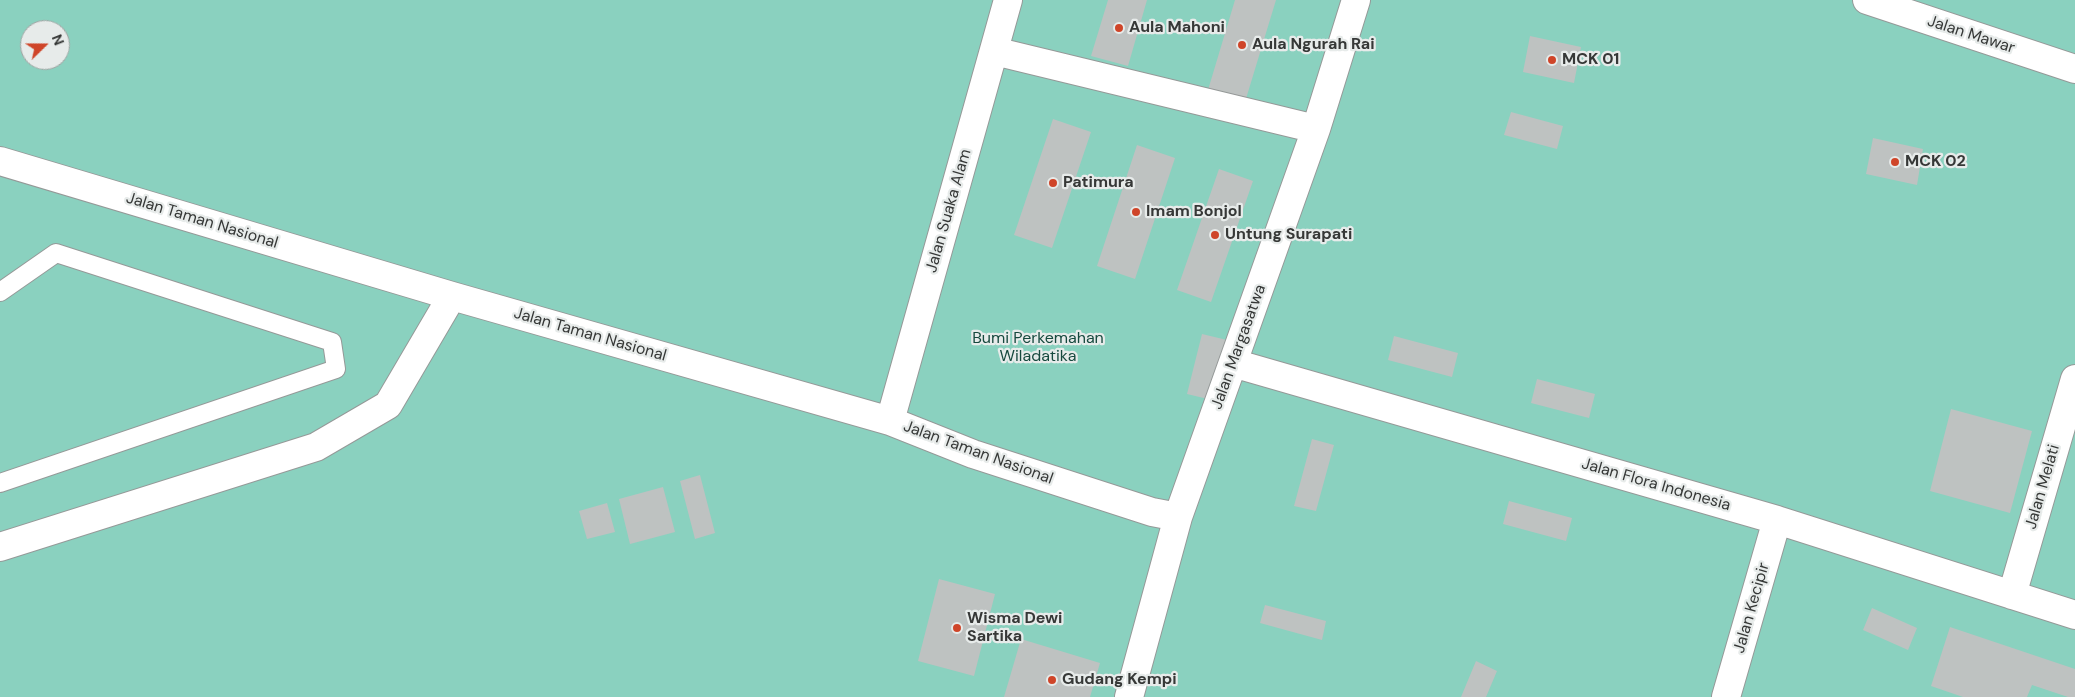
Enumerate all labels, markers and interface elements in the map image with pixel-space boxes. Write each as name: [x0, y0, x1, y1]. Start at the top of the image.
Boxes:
street label: Jalan Mawar: [1925, 12, 2017, 58]
place label: Aula Mahoni: [1129, 18, 1225, 38]
north arrow: [20, 20, 70, 70]
marker: Aula Mahoni: [1113, 22, 1125, 34]
text: N: [48, 32, 68, 48]
place label: Aula Ngurah Rai: [1252, 35, 1375, 55]
marker: Aula Ngurah Rai: [1236, 39, 1248, 51]
place label: MCK 01: [1562, 50, 1619, 70]
marker: MCK 01: [1546, 54, 1558, 66]
street label: Jalan Suaka Alam: [922, 147, 976, 275]
place label: MCK 02: [1905, 152, 1966, 172]
marker: MCK 02: [1889, 156, 1901, 168]
place label: Patimura: [1063, 173, 1134, 193]
marker: Patimura: [1047, 177, 1059, 189]
street label: Jalan Taman Nasional: [124, 189, 280, 253]
place label: Imam Bonjol: [1146, 202, 1242, 222]
marker: Imam Bonjol: [1130, 206, 1142, 218]
place label: Untung Surapati: [1225, 225, 1352, 245]
marker: Untung Surapati: [1209, 229, 1221, 241]
street label: Jalan Margasatwa: [1208, 282, 1270, 412]
street label: Jalan Taman Nasional: [511, 304, 669, 366]
park label: Bumi Perkemahan Wiladatika: [972, 329, 1104, 367]
street label: Jalan Taman Nasional: [901, 417, 1055, 489]
street label: Jalan Melati: [2022, 442, 2064, 532]
street label: Jalan Flora Indonesia: [1579, 455, 1733, 515]
street label: Jalan Kecipir: [1730, 561, 1774, 655]
place label: Wisma Dewi Sartika: [967, 609, 1063, 647]
marker: Wisma Dewi Sartika: [951, 622, 963, 634]
place label: Gudang Kempi: [1062, 670, 1177, 690]
marker: Gudang Kempi: [1046, 674, 1058, 686]

